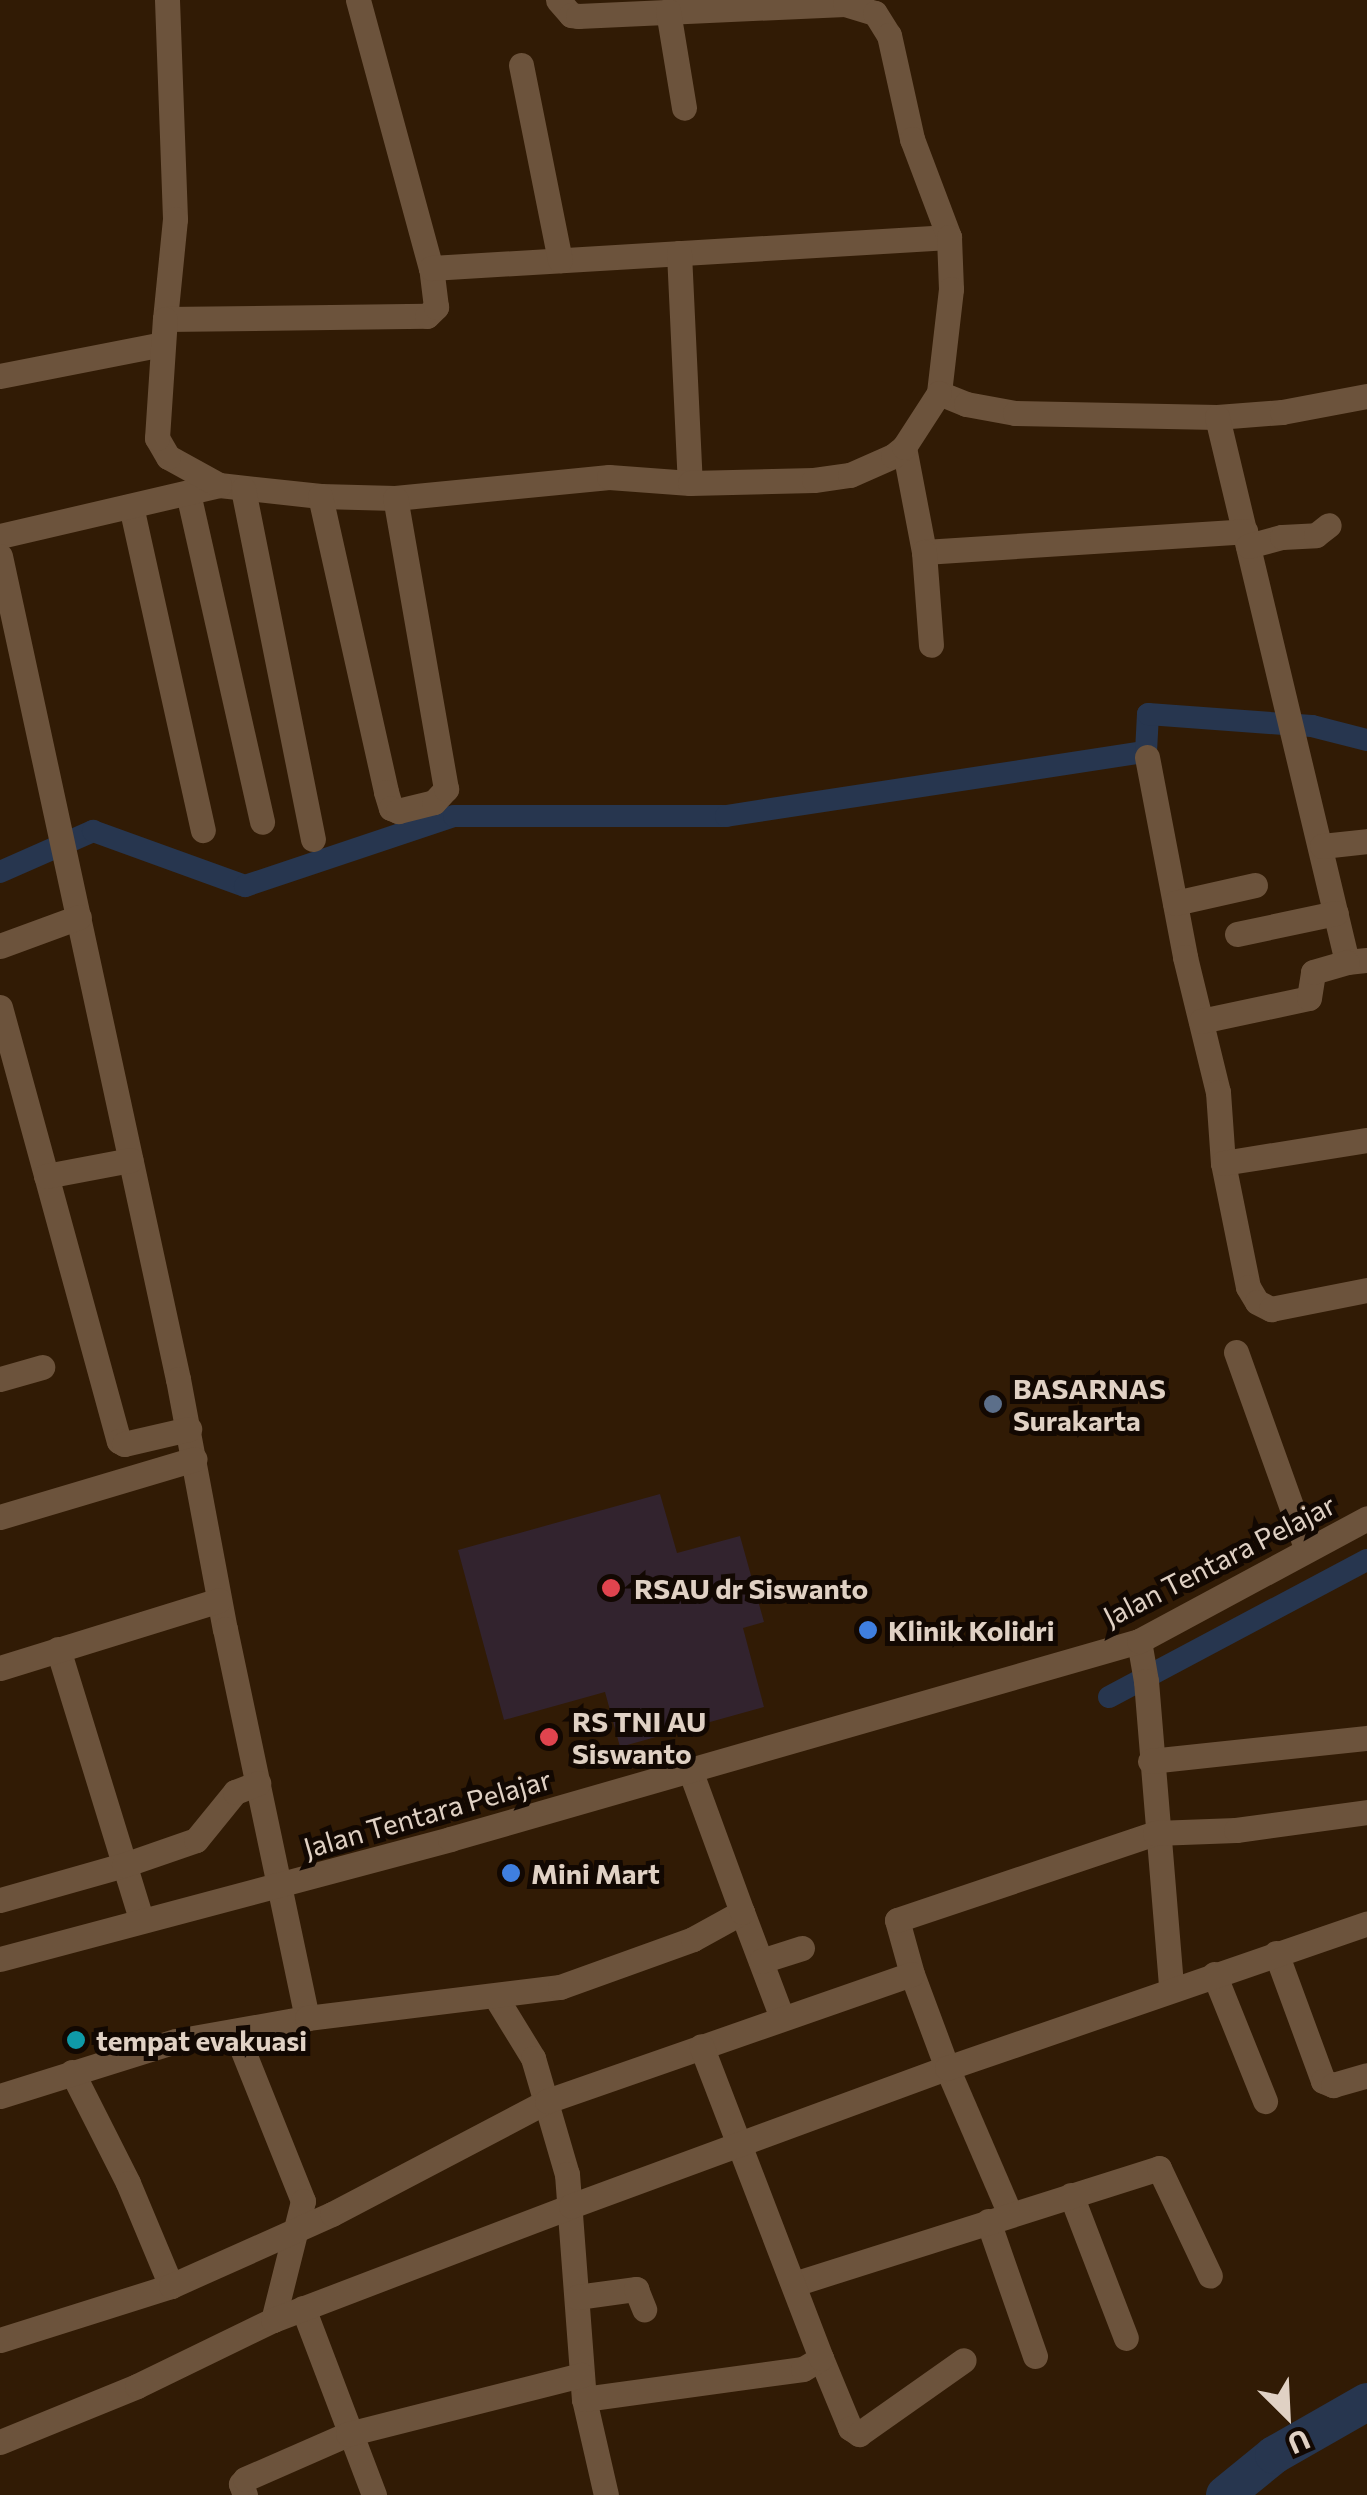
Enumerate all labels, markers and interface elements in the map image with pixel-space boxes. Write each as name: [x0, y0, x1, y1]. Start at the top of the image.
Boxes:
place label: BASARNAS Surakarta: [1013, 1371, 1166, 1437]
marker: BASARNAS Surakarta: [982, 1393, 1004, 1415]
street label: Jalan Tentara Pelajar: [1097, 1487, 1341, 1633]
place label: RSAU dr Siswanto: [634, 1571, 868, 1605]
marker: RSAU dr Siswanto: [598, 1575, 624, 1601]
place label: Klinik Kolidri: [888, 1613, 1055, 1647]
marker: Klinik Kolidri: [857, 1619, 879, 1641]
place label: RS TNI AU Siswanto: [572, 1704, 706, 1770]
marker: RS TNI AU Siswanto: [536, 1724, 562, 1750]
street label: Jalan Tentara Pelajar: [299, 1762, 555, 1864]
place label: Mini Mart: [531, 1856, 660, 1890]
marker: Mini Mart: [500, 1862, 522, 1884]
place label: tempat evakuasi: [96, 2023, 307, 2057]
marker: tempat evakuasi: [65, 2029, 87, 2051]
north arrow: [1237, 2365, 1337, 2465]
text: U: [1283, 2423, 1315, 2462]

